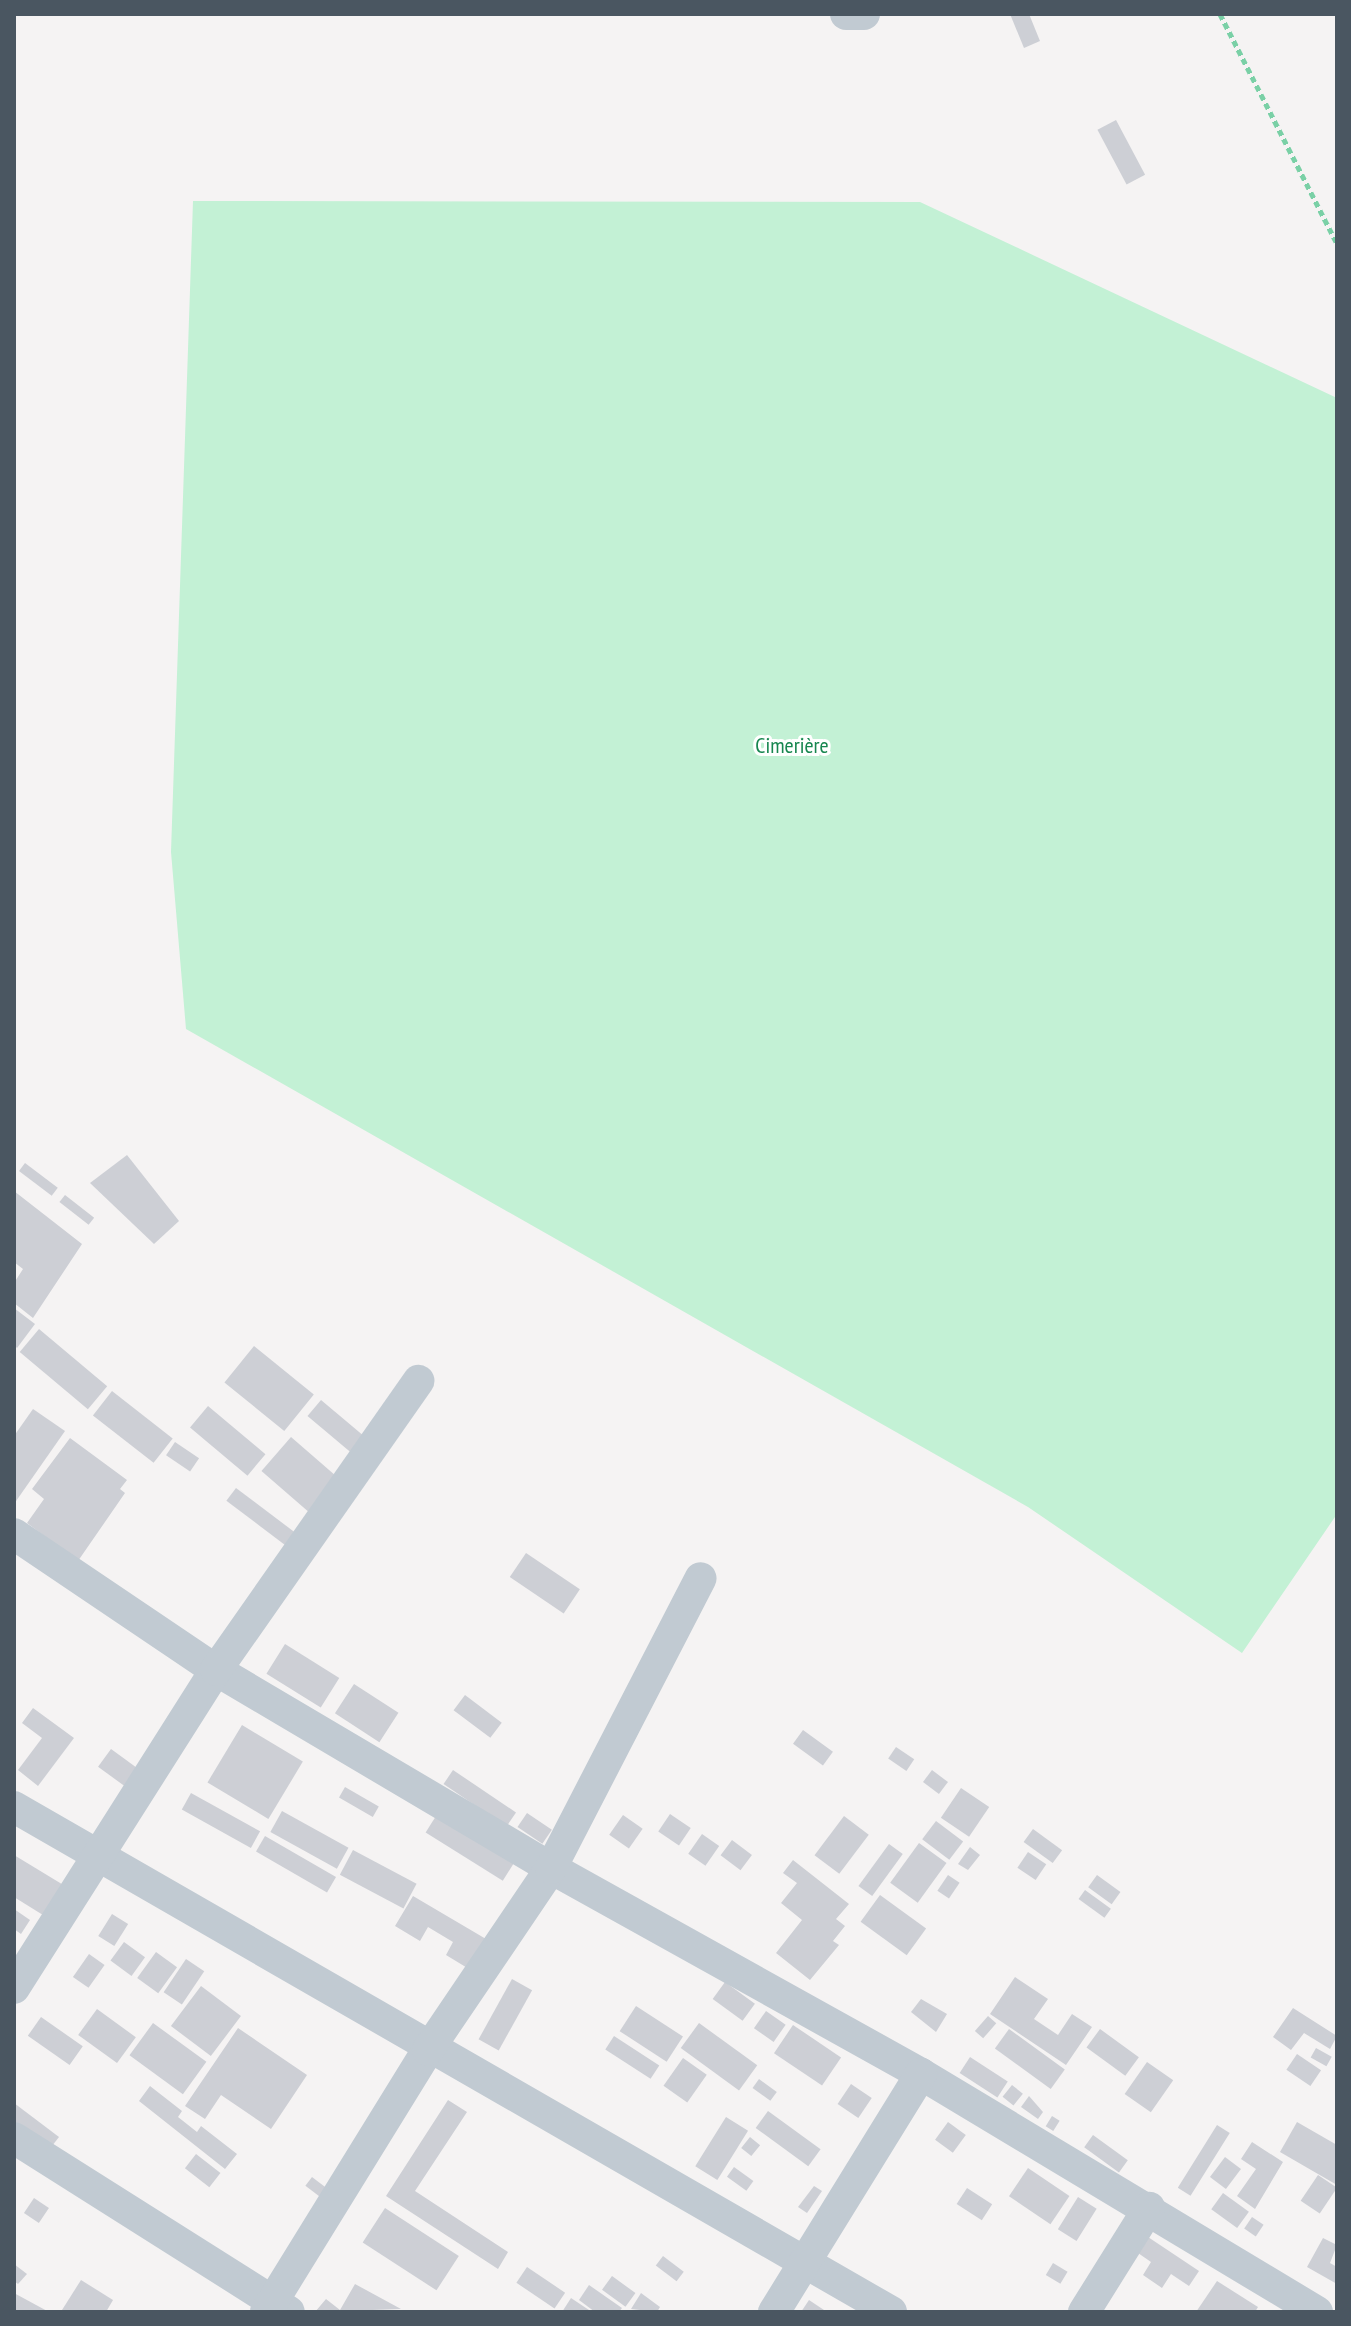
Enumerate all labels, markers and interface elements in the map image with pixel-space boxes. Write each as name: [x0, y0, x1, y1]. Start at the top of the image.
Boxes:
park label: Cimerière: [755, 733, 829, 759]

